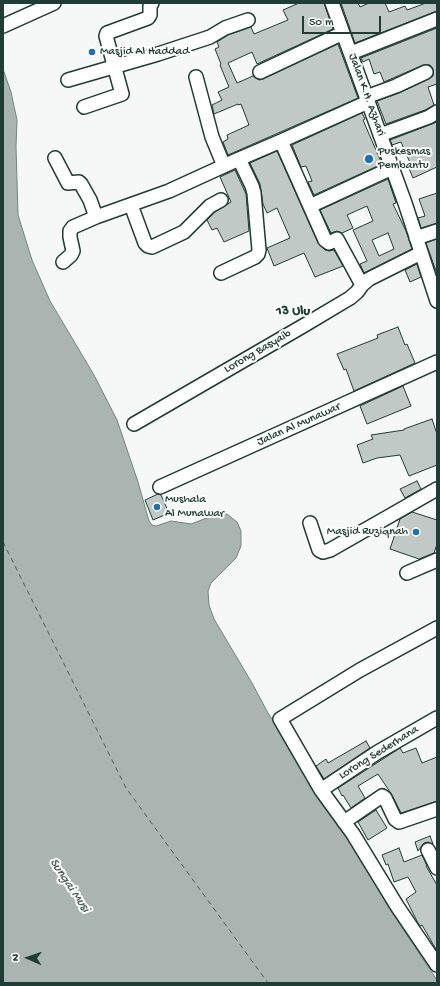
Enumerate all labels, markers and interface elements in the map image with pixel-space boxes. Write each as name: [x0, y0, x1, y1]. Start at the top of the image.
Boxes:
scale bar: [304, 8, 383, 34]
text: 50 m: [309, 16, 334, 30]
place label: Masjid Al Haddad: [100, 45, 189, 59]
marker: Masjid Al Haddad: [87, 47, 97, 57]
street label: Jalan K.H. Azhari: [344, 52, 388, 138]
place label: Puskesmas Pembantu: [378, 145, 430, 173]
marker: Puskesmas Pembantu: [363, 153, 375, 165]
district label: 13 Ulu: [276, 304, 310, 320]
street label: Lorong Basyaib: [222, 327, 294, 377]
street label: Jalan Al Munawar: [255, 400, 343, 450]
place label: Mushala Al Munawar: [165, 493, 224, 521]
marker: Mushala Al Munawar: [152, 502, 162, 512]
place label: Masjid Ruziqnah: [327, 525, 408, 539]
marker: Masjid Ruziqnah: [411, 527, 421, 537]
street label: Lorong Sederhana: [337, 723, 421, 783]
water label: Sungai Musi: [45, 856, 93, 916]
north arrow: [8, 938, 48, 978]
text: N: [10, 954, 22, 961]

